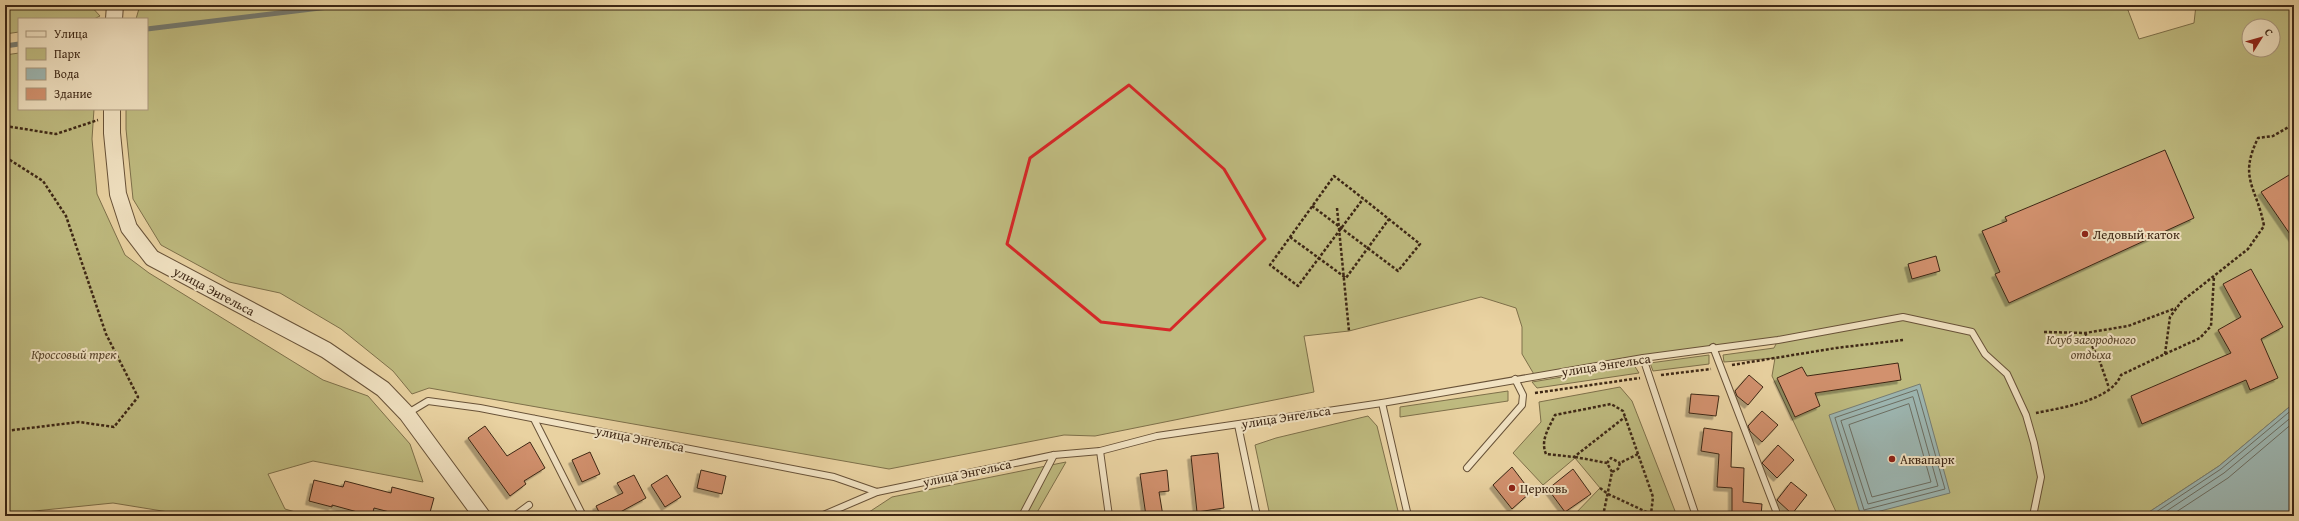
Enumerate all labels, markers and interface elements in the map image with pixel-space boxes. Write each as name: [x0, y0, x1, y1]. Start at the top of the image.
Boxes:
legend: [18, 18, 148, 110]
north arrow: [2241, 18, 2281, 58]
text: Улица: [54, 25, 88, 42]
text: С: [2261, 25, 2277, 39]
text: Парк: [54, 45, 81, 62]
text: Вода: [54, 65, 79, 82]
text: Здание: [54, 85, 93, 102]
place label: Ледовый каток: [2093, 225, 2180, 244]
marker: Ледовый каток: [2080, 229, 2090, 239]
street label: улица Энгельса: [169, 261, 259, 321]
park label: Клуб загородного отдыха: [2046, 330, 2136, 364]
park label: Кроссовый трек: [31, 345, 117, 364]
street label: улица Энгельса: [1559, 348, 1653, 382]
street label: улица Энгельса: [1239, 400, 1333, 434]
street label: улица Энгельса: [593, 421, 687, 457]
place label: Аквапарк: [1900, 450, 1955, 469]
street label: улица Энгельса: [920, 454, 1014, 492]
marker: Аквапарк: [1887, 454, 1897, 464]
place label: Церковь: [1520, 479, 1567, 498]
marker: Церковь: [1507, 483, 1517, 493]

